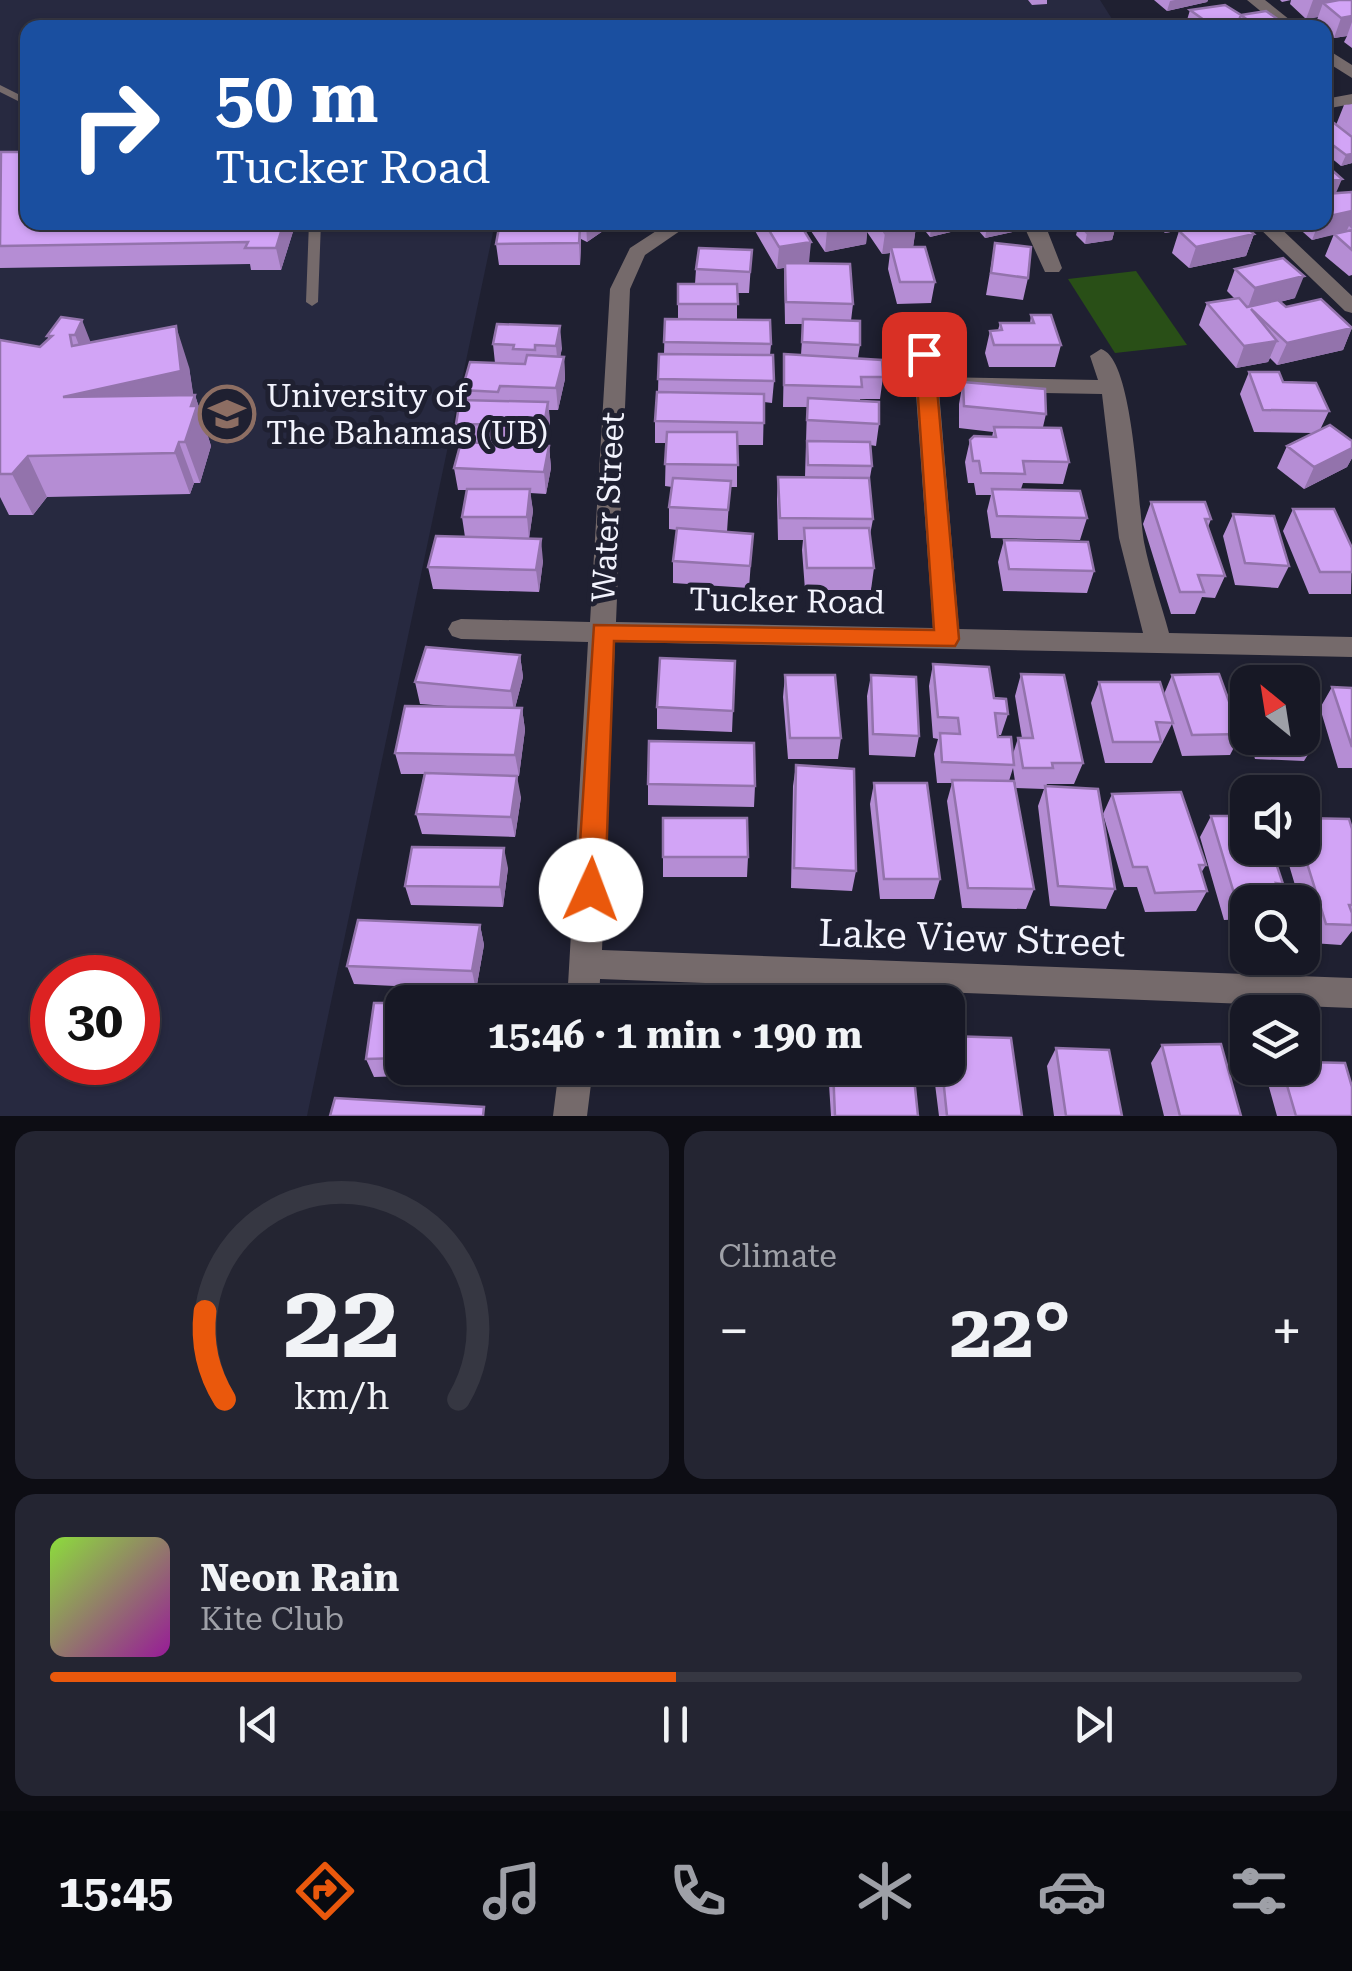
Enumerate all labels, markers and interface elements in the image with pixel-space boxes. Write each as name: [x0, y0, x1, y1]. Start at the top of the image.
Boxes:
text: 50 m: [215, 57, 379, 139]
icon: right: [50, 60, 180, 190]
text: Tucker Road: [215, 141, 490, 194]
pin: [882, 312, 967, 397]
icon: arrive: [897, 327, 952, 382]
place label: University of The Bahamas (UB): [266, 377, 548, 452]
school or university icon: University of The Bahamas (UB): [197, 384, 257, 444]
street label: Water Street: [584, 411, 632, 603]
street label: Tucker Road: [689, 580, 885, 622]
north arrow: [1230, 665, 1320, 755]
map controls: [1230, 665, 1320, 1085]
button: sound: [1230, 775, 1320, 865]
position arrow: [539, 838, 643, 942]
button: search: [1230, 885, 1320, 975]
street label: Lake View Street: [818, 911, 1126, 965]
speed limit sign: 30: [30, 955, 160, 1085]
button: layers: [1230, 995, 1320, 1085]
text: 15:46 · 1 min · 190 m: [488, 1013, 862, 1057]
text: Climate: [719, 1237, 837, 1275]
text: 22: [284, 1261, 400, 1382]
text: 22°: [950, 1287, 1071, 1375]
text: −: [719, 1299, 749, 1363]
text: +: [1271, 1299, 1302, 1363]
text: km/h: [294, 1376, 390, 1418]
text: Neon Rain: [200, 1556, 399, 1600]
text: Kite Club: [200, 1600, 344, 1638]
icon: previous: [231, 1697, 286, 1752]
icon: pause: [648, 1697, 703, 1752]
icon: next: [1066, 1697, 1121, 1752]
icon: directions: [290, 1856, 360, 1926]
icon: music: [477, 1856, 547, 1926]
icon: phone: [663, 1856, 733, 1926]
icon: climate: [850, 1856, 920, 1926]
icon: car: [1037, 1856, 1107, 1926]
icon: filters: [1224, 1856, 1294, 1926]
text: 15:45: [58, 1865, 173, 1918]

